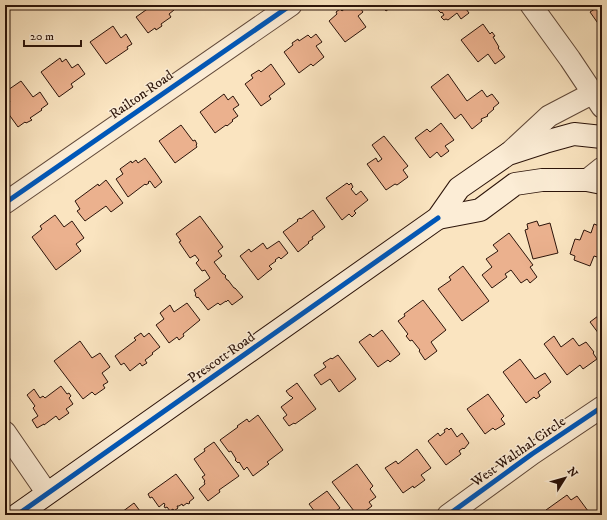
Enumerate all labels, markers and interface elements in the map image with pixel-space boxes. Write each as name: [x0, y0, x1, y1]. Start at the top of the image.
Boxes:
scale bar: [24, 22, 81, 48]
text: 20 m: [30, 29, 54, 44]
street label: Railton Road: [106, 66, 177, 123]
street label: Prescott Road: [185, 328, 259, 387]
street label: West Walthal Circle: [467, 412, 569, 492]
north arrow: [545, 458, 585, 498]
text: N: [564, 465, 580, 480]

